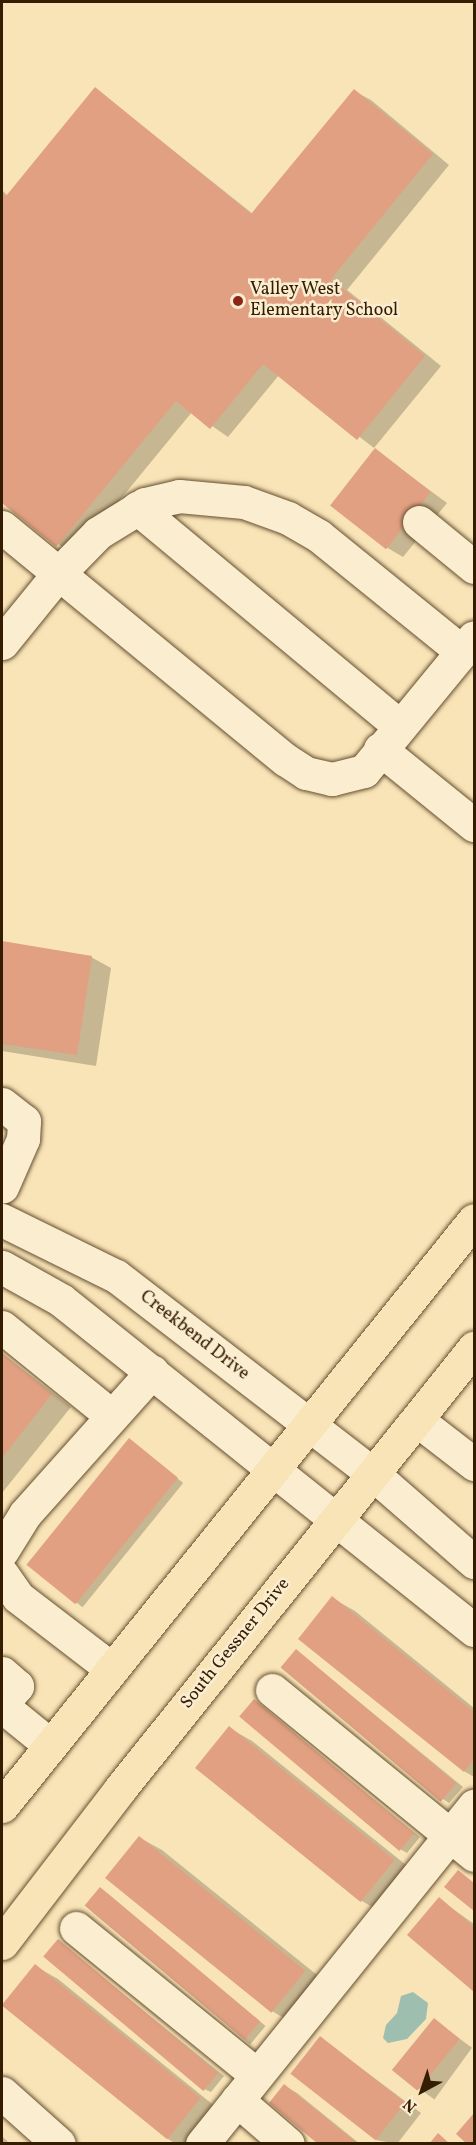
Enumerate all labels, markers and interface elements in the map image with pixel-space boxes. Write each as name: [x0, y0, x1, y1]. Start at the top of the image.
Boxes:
place label: Valley West Elementary School: [250, 280, 399, 322]
marker: Valley West Elementary School: [231, 294, 245, 308]
street label: Creekbend Drive: [135, 1287, 253, 1385]
street label: South Gessner Drive: [177, 1574, 295, 1714]
north arrow: [392, 2061, 452, 2121]
text: N: [399, 2093, 422, 2117]

